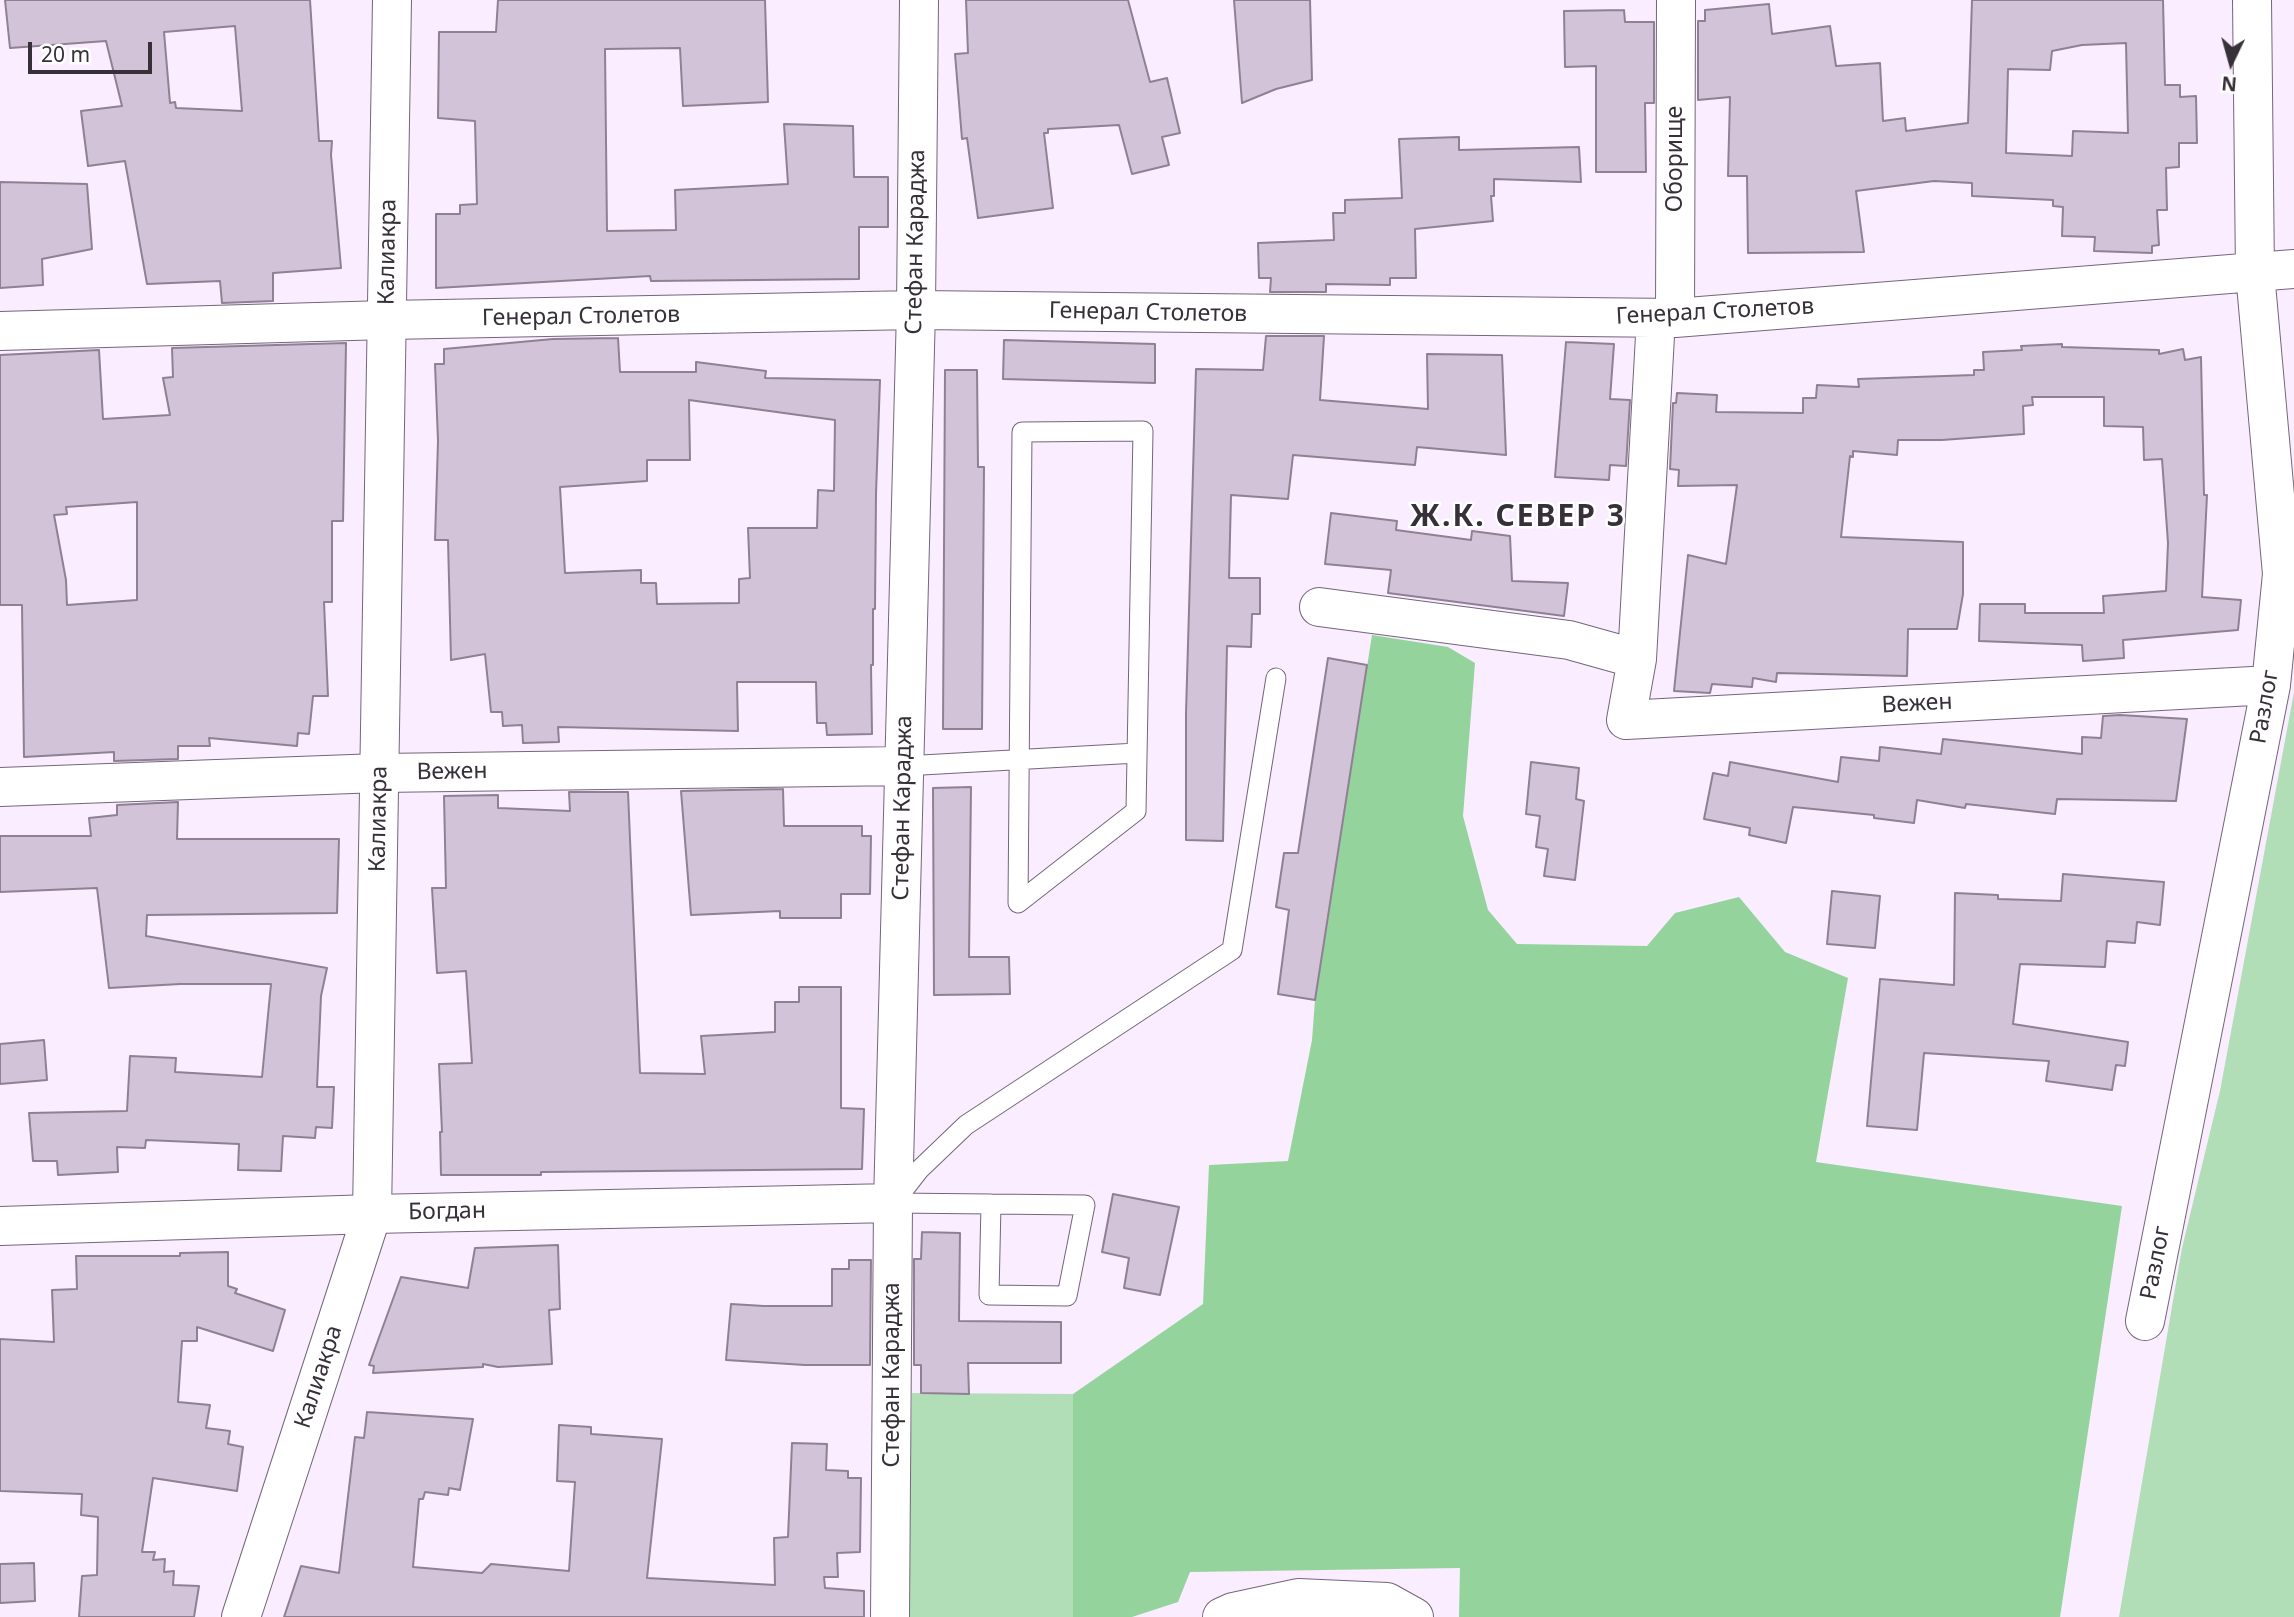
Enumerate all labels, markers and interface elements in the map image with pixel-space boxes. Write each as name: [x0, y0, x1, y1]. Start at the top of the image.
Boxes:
scale bar: [32, 28, 156, 72]
north arrow: [2196, 28, 2266, 98]
text: 20 m: [41, 40, 90, 68]
text: N: [2220, 70, 2238, 98]
street label: Оборище: [1661, 106, 1689, 212]
street label: Стефан Караджа: [901, 149, 931, 335]
street label: Калиакра: [373, 199, 403, 305]
street label: Генерал Столетов: [1615, 293, 1815, 331]
street label: Генерал Столетов: [1049, 297, 1247, 329]
street label: Генерал Столетов: [482, 301, 680, 333]
district label: Ж.К. СЕВЕР 3: [1412, 499, 1624, 535]
street label: Разлог: [2245, 668, 2285, 746]
street label: Вежен: [1881, 688, 1953, 720]
street label: Стефан Караджа: [888, 715, 918, 901]
street label: Вежен: [416, 758, 488, 786]
street label: Калиакра: [364, 766, 394, 872]
street label: Богдан: [408, 1198, 486, 1226]
street label: Разлог: [2135, 1224, 2177, 1302]
street label: Стефан Караджа: [878, 1282, 906, 1468]
street label: Калиакра: [289, 1322, 349, 1432]

